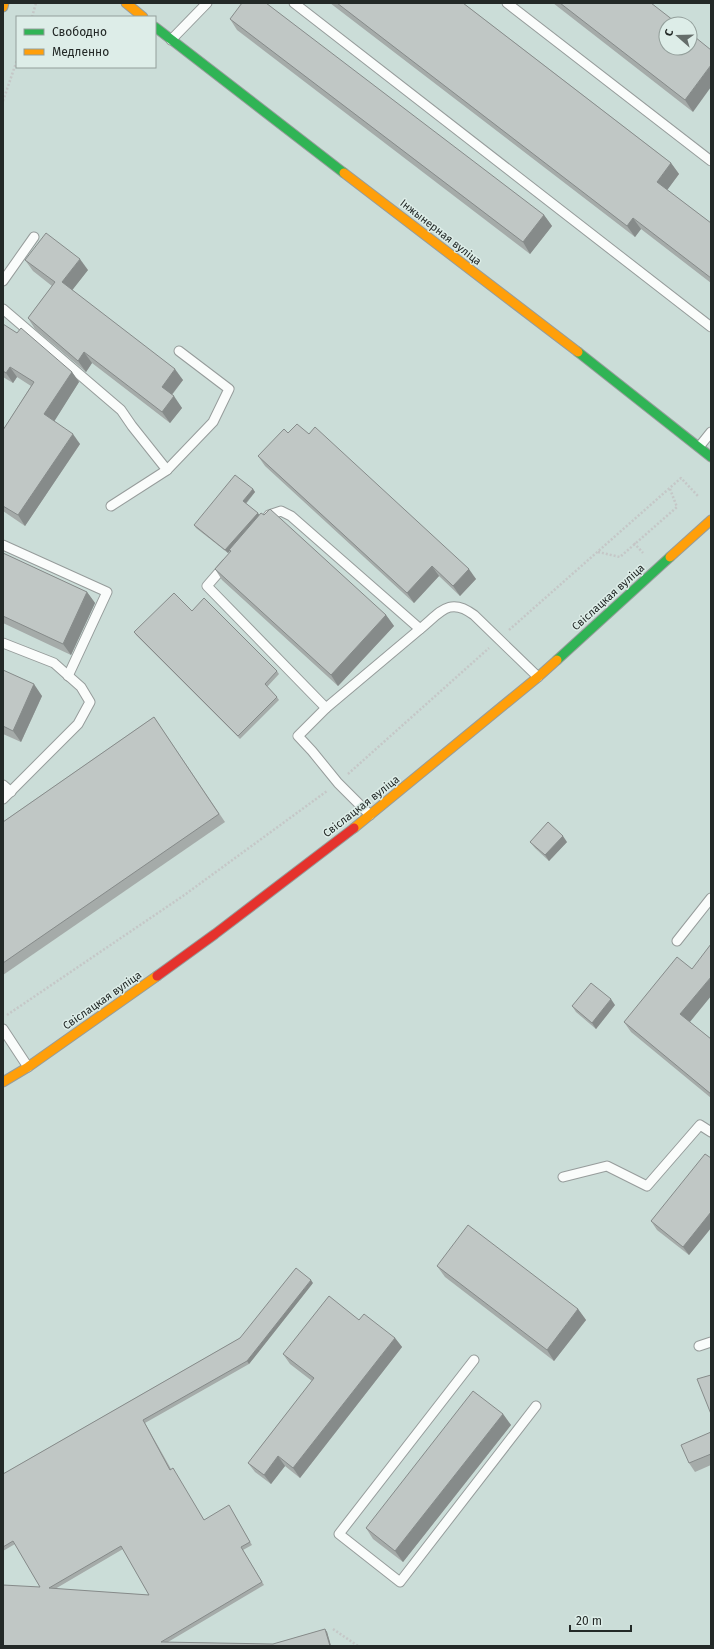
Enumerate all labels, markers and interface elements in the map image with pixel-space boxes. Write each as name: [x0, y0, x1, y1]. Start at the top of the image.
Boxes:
legend: [16, 16, 156, 68]
north arrow: [658, 16, 698, 56]
text: Свободно: [52, 25, 107, 39]
text: С: [662, 27, 676, 38]
text: Медленно: [52, 45, 109, 59]
street label: Інжынерная вуліца: [397, 197, 484, 268]
street label: Свіслацкая вуліца: [569, 561, 647, 633]
street label: Свіслацкая вуліца: [321, 773, 402, 840]
street label: Свіслацкая вуліца: [60, 968, 144, 1032]
scale bar: [570, 1607, 631, 1633]
text: 20 m: [576, 1614, 602, 1628]

